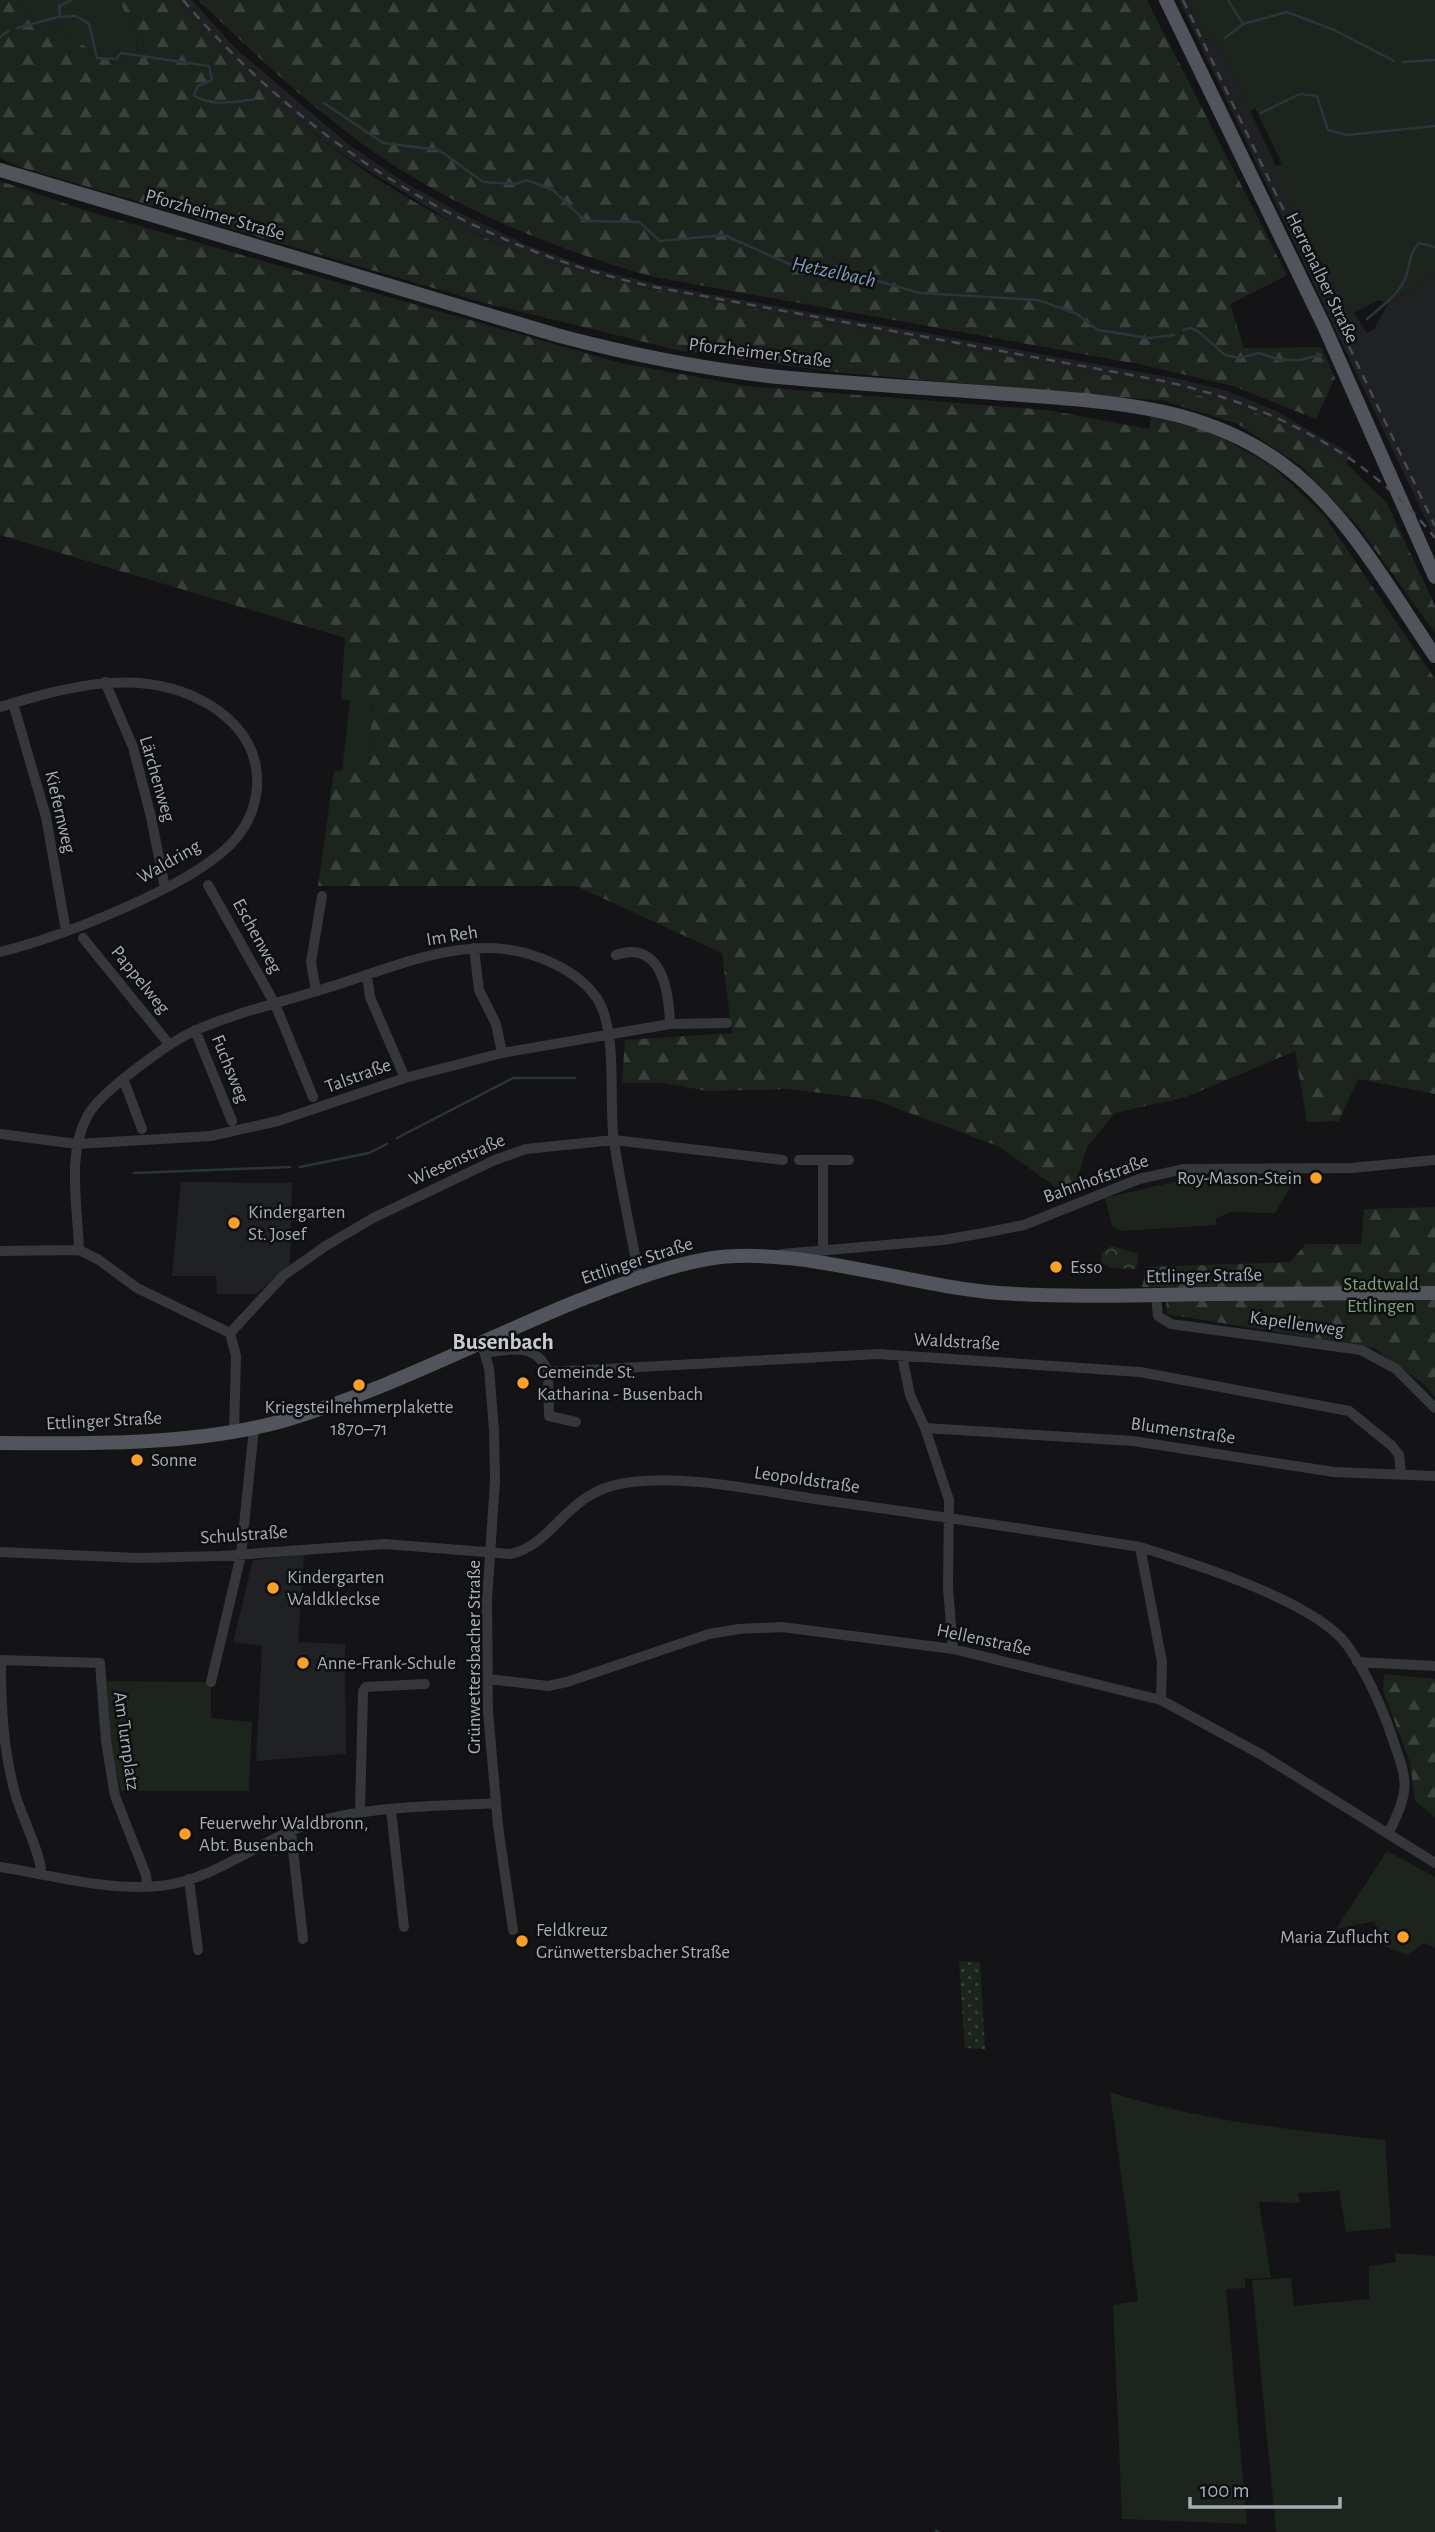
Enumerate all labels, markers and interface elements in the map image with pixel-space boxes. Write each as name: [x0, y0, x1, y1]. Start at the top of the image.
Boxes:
street label: Pforzheimer Straße: [143, 186, 287, 244]
street label: Herrenalber Straße: [1282, 210, 1362, 346]
water label: Hetzelbach: [790, 253, 878, 291]
street label: Pforzheimer Straße: [687, 335, 833, 371]
street label: Lärchenweg: [136, 734, 179, 825]
street label: Kiefernweg: [41, 769, 79, 856]
street label: Waldring: [134, 836, 204, 887]
street label: Eschenweg: [229, 896, 286, 977]
street label: Im Reh: [425, 923, 479, 949]
street label: Pappelweg: [107, 942, 173, 1018]
street label: Fuchsweg: [208, 1032, 252, 1106]
street label: Talstraße: [323, 1055, 393, 1097]
street label: Wiesenstraße: [406, 1130, 508, 1190]
street label: Bahnhofstraße: [1041, 1151, 1151, 1207]
place label: Roy-Mason-Stein: [1177, 1169, 1302, 1188]
marker: Roy-Mason-Stein: [1308, 1170, 1324, 1186]
place label: Kindergarten St. Josef: [248, 1203, 346, 1244]
marker: Kindergarten St. Josef: [226, 1215, 242, 1231]
street label: Ettlinger Straße: [579, 1234, 695, 1288]
place label: Esso: [1070, 1258, 1103, 1277]
marker: Esso: [1048, 1259, 1064, 1275]
street label: Ettlinger Straße: [1146, 1265, 1262, 1287]
park label: Stadtwald Ettlingen: [1343, 1275, 1419, 1316]
street label: Kapellenweg: [1248, 1308, 1346, 1340]
street label: Waldstraße: [913, 1330, 1001, 1354]
district label: Busenbach: [452, 1331, 554, 1354]
place label: Gemeinde St. Katharina - Busenbach: [537, 1363, 703, 1404]
marker: Gemeinde St. Katharina - Busenbach: [515, 1375, 531, 1391]
marker: Kriegsteilnehmerplakette 1870–71: [351, 1377, 367, 1393]
place label: Kriegsteilnehmerplakette 1870–71: [265, 1398, 453, 1439]
street label: Ettlinger Straße: [45, 1408, 163, 1434]
street label: Blumenstraße: [1130, 1414, 1236, 1448]
place label: Sonne: [151, 1451, 197, 1470]
marker: Sonne: [129, 1452, 145, 1468]
street label: Leopoldstraße: [753, 1463, 861, 1497]
street label: Schulstraße: [200, 1522, 288, 1548]
street label: Grünwettersbacher Straße: [465, 1560, 484, 1754]
place label: Kindergarten Waldkleckse: [287, 1568, 385, 1609]
marker: Kindergarten Waldkleckse: [265, 1580, 281, 1596]
street label: Hellenstraße: [935, 1621, 1033, 1659]
place label: Anne-Frank-Schule: [317, 1654, 456, 1673]
marker: Anne-Frank-Schule: [295, 1655, 311, 1671]
street label: Am Turnplatz: [110, 1690, 142, 1792]
place label: Feuerwehr Waldbronn, Abt. Busenbach: [199, 1814, 368, 1855]
marker: Feuerwehr Waldbronn, Abt. Busenbach: [177, 1826, 193, 1842]
place label: Feldkreuz Grünwettersbacher Straße: [536, 1921, 730, 1962]
place label: Maria Zuflucht: [1280, 1928, 1389, 1947]
marker: Maria Zuflucht: [1395, 1929, 1411, 1945]
marker: Feldkreuz Grünwettersbacher Straße: [514, 1933, 530, 1949]
scale bar: [1190, 2466, 1340, 2510]
text: 100 m: [1200, 2480, 1250, 2501]

